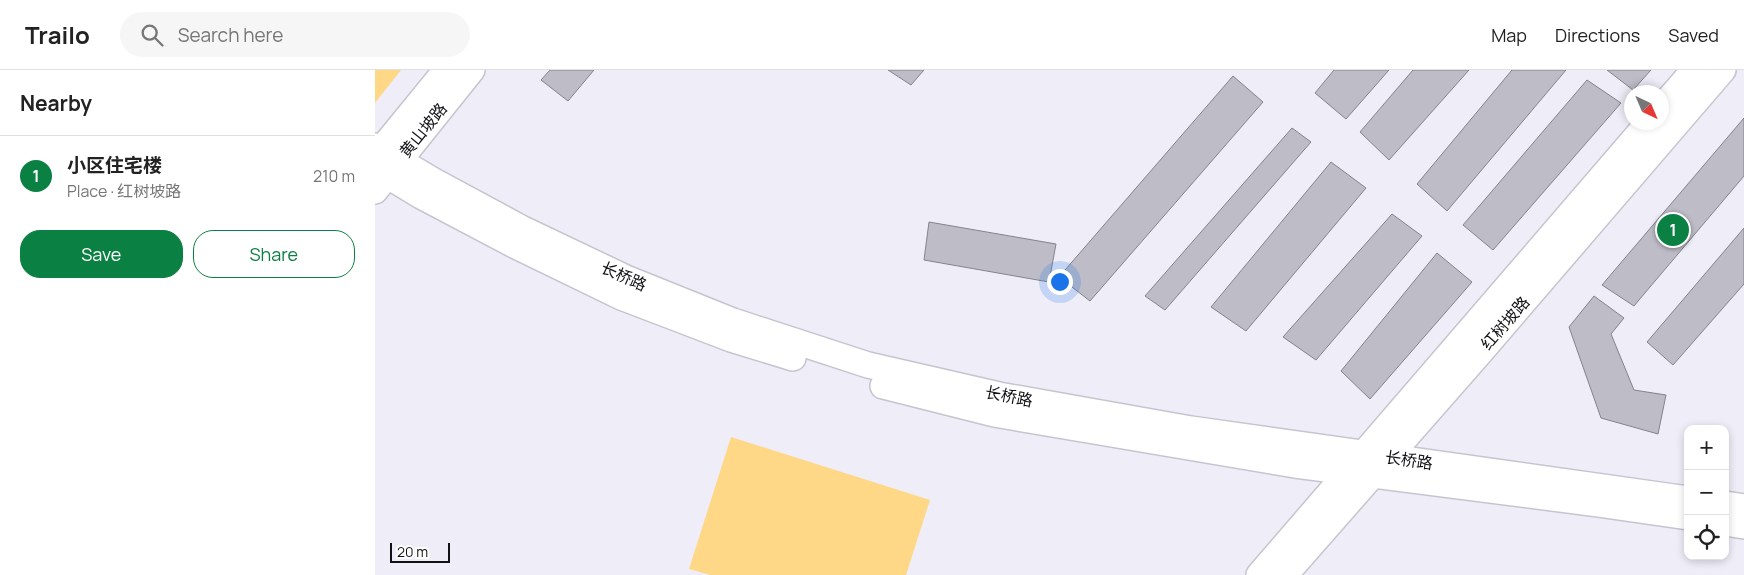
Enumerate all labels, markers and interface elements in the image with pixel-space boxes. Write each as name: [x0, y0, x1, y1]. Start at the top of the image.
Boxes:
search box: [120, 12, 470, 57]
text: Trailo: [25, 18, 90, 51]
icon: search: [138, 21, 166, 49]
text: Search here: [178, 22, 283, 48]
text: Map: [1491, 23, 1527, 47]
text: Directions: [1555, 23, 1640, 47]
text: Saved: [1668, 23, 1719, 47]
north arrow: [1624, 85, 1669, 130]
text: Nearby: [20, 89, 92, 117]
street label: 黄山坡路: [394, 98, 452, 162]
text: 小区住宅楼: [67, 152, 162, 178]
text: 1: [32, 165, 40, 187]
text: 210 m: [313, 165, 355, 187]
text: Place · 红树坡路: [67, 180, 181, 202]
pin: 1: [1657, 211, 1689, 249]
button: Save: [20, 230, 183, 278]
button: Share: [193, 230, 355, 278]
street label: 长桥路: [598, 256, 650, 296]
your location: [1047, 269, 1073, 295]
street label: 红树坡路: [1476, 292, 1534, 354]
street label: 长桥路: [983, 381, 1035, 411]
map controls: [1684, 425, 1729, 560]
button: +: [1684, 425, 1729, 470]
street label: 长桥路: [1384, 446, 1434, 474]
button: −: [1684, 470, 1729, 515]
button: locate: [1684, 515, 1729, 560]
scale bar: [390, 540, 450, 563]
text: 20 m: [397, 542, 428, 561]

